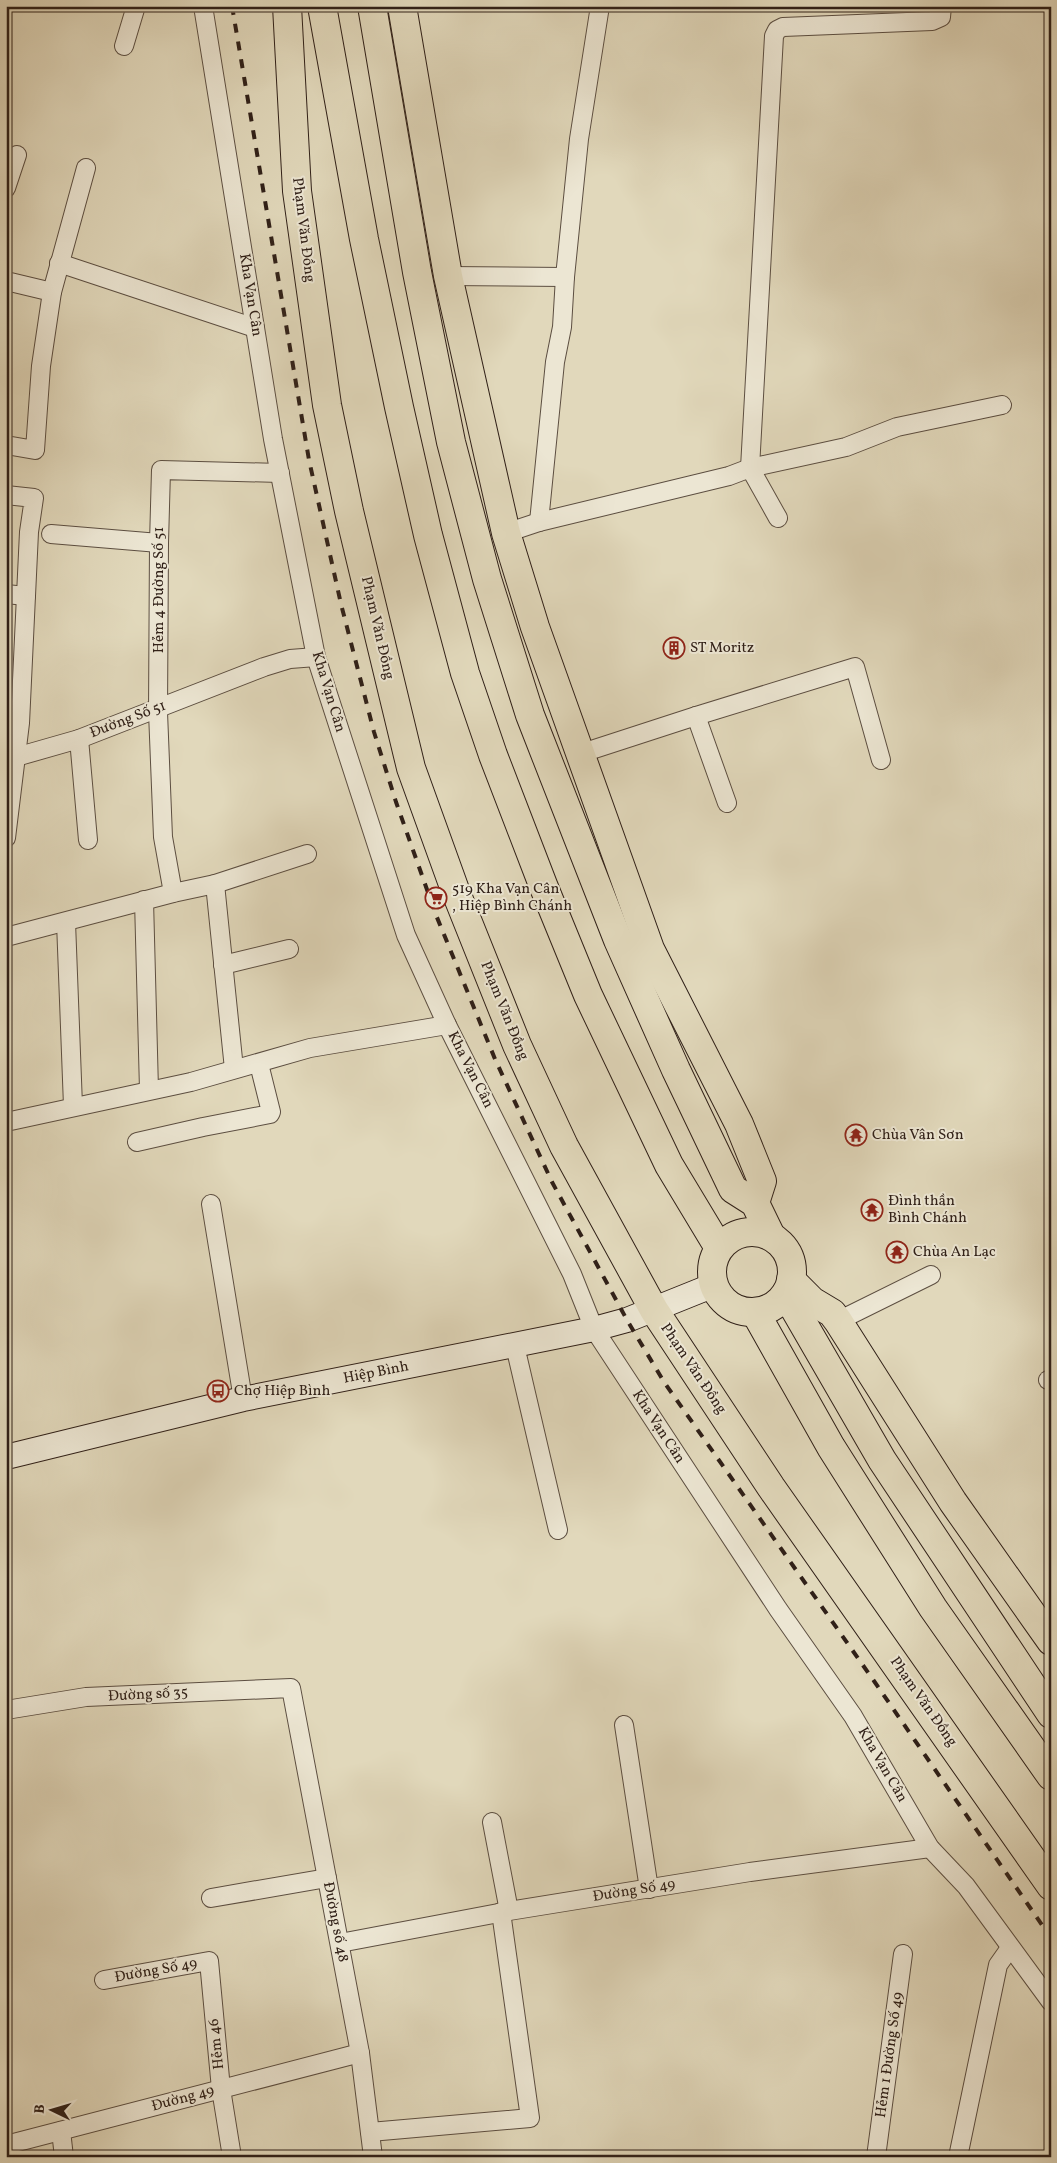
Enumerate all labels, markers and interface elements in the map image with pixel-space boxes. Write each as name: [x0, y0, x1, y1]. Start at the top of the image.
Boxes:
street label: Phạm Văn Đồng: [286, 176, 320, 284]
street label: Kha Vạn Cân: [233, 252, 267, 338]
street label: Hẻm 4 Đường Số 51: [149, 527, 170, 653]
street label: Phạm Văn Đồng: [355, 574, 399, 682]
building icon: ST Moritz: [662, 636, 686, 660]
place label: ST Moritz: [690, 638, 754, 659]
street label: Kha Vạn Cân: [306, 649, 350, 735]
street label: Đường Số 51: [87, 696, 169, 744]
place label: 519 Kha Vạn Cân , Hiệp Bình Chánh: [452, 879, 572, 917]
supermarket icon: 519 Kha Vạn Cân , Hiệp Bình Chánh: [424, 886, 448, 910]
street label: Phạm Văn Đồng: [475, 958, 534, 1064]
street label: Kha Vạn Cân: [442, 1028, 498, 1112]
temple icon: Chùa Vân Sơn: [844, 1123, 868, 1147]
place label: Chùa Vân Sơn: [872, 1125, 964, 1146]
place label: Đình thần Bình Chánh: [888, 1191, 967, 1229]
temple icon: Đình thần Bình Chánh: [860, 1198, 884, 1222]
temple icon: Chùa An Lạc: [885, 1240, 909, 1264]
place label: Chùa An Lạc: [913, 1242, 996, 1263]
street label: Phạm Văn Đồng: [655, 1319, 731, 1419]
street label: Hiệp Bình: [341, 1356, 411, 1390]
bus stop icon: Chợ Hiệp Bình: [206, 1379, 230, 1403]
place label: Chợ Hiệp Bình: [234, 1381, 330, 1402]
street label: Kha Vạn Cân: [626, 1386, 690, 1468]
street label: Phạm Văn Đồng: [884, 1653, 962, 1751]
street label: Đường số 35: [107, 1682, 189, 1708]
street label: Kha Vạn Cân: [852, 1723, 912, 1807]
street label: Đường Số 49: [591, 1874, 677, 1908]
street label: Đường số 48: [317, 1880, 353, 1964]
street label: Đường Số 49: [113, 1953, 199, 1989]
street label: Hẻm 1 Đường Số 49: [871, 1991, 909, 2119]
street label: Hẻm 46: [204, 2018, 230, 2070]
street label: Đường 49: [149, 2081, 217, 2117]
north arrow: [28, 2086, 78, 2136]
text: B: [31, 2103, 50, 2115]

